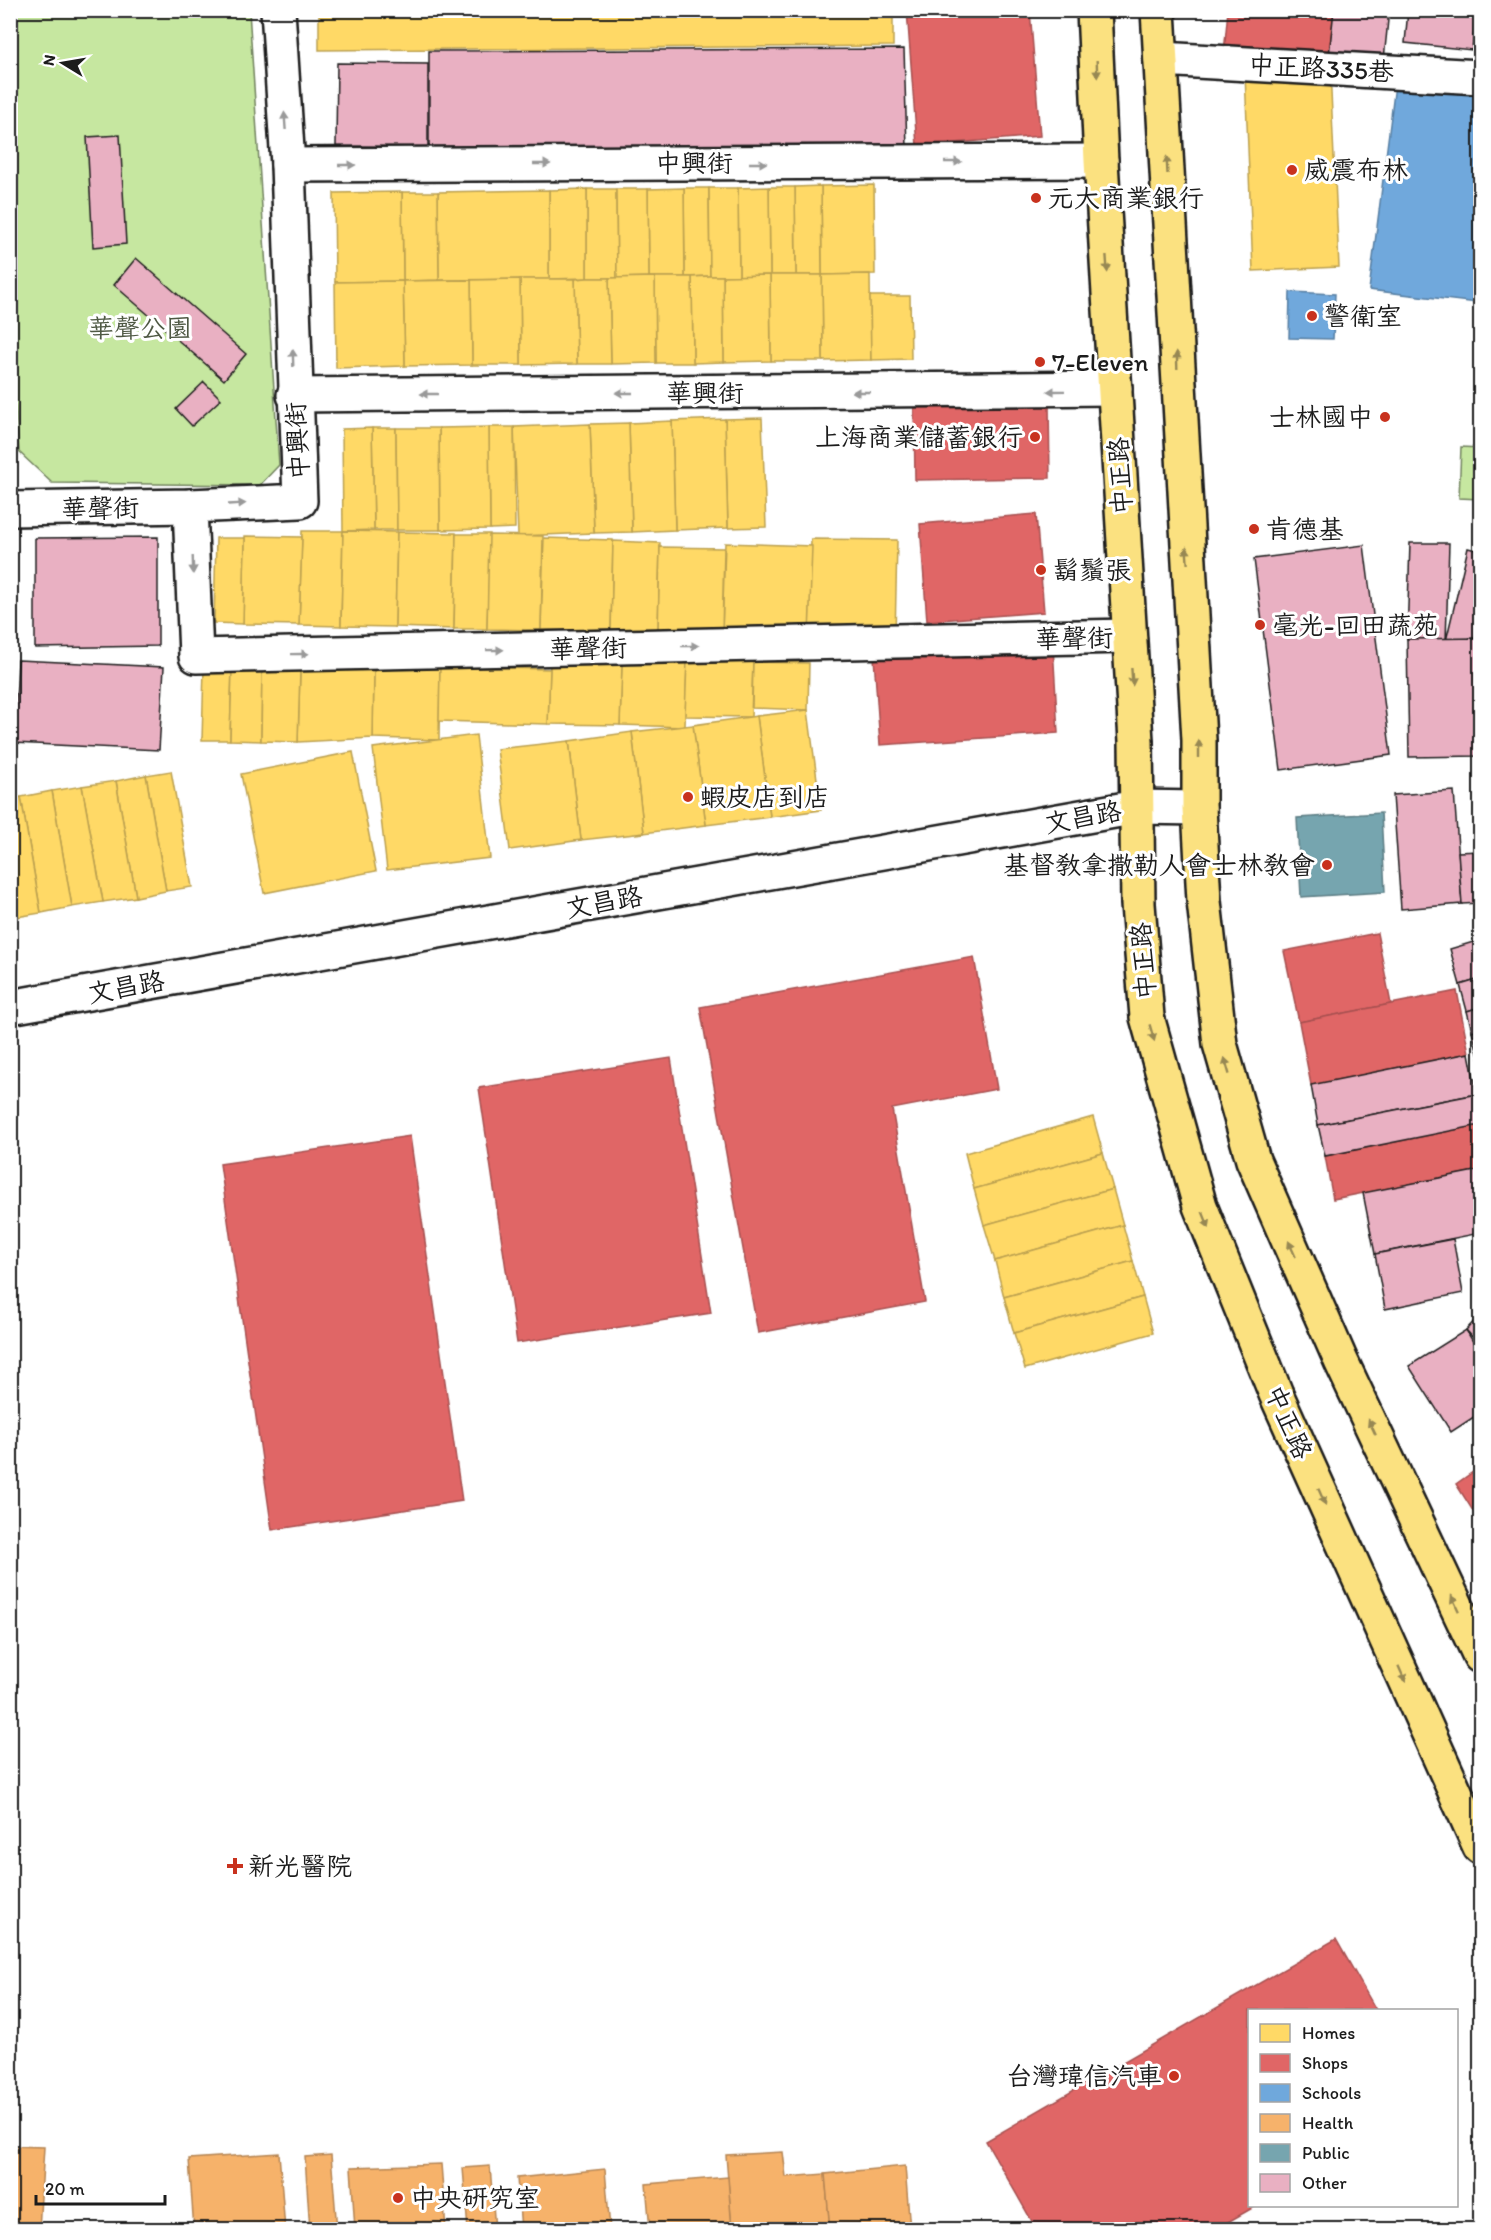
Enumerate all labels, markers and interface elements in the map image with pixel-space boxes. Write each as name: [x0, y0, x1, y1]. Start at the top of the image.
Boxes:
north arrow: [33, 33, 93, 93]
street label: 中正路335巷: [1247, 48, 1395, 88]
text: N: [38, 53, 59, 67]
one-way arrow: [1092, 59, 1101, 78]
one-way arrow: [281, 112, 290, 131]
street label: 中興街: [655, 147, 733, 179]
place label: 威震布林: [1304, 154, 1408, 186]
one-way arrow: [1162, 156, 1171, 175]
one-way arrow: [943, 157, 962, 167]
one-way arrow: [748, 158, 767, 168]
one-way arrow: [532, 159, 551, 169]
one-way arrow: [337, 160, 356, 170]
marker: 威震布林: [1285, 163, 1299, 177]
place label: 元大商業銀行: [1048, 182, 1204, 214]
marker: 元大商業銀行: [1029, 191, 1043, 205]
one-way arrow: [1103, 254, 1112, 273]
place label: 警衛室: [1324, 300, 1402, 332]
marker: 警衛室: [1305, 309, 1319, 323]
park label: 華聲公園: [88, 312, 192, 344]
place label: 7-Eleven: [1052, 346, 1149, 378]
one-way arrow: [289, 349, 298, 368]
one-way arrow: [1172, 351, 1181, 370]
marker: 7-Eleven: [1033, 355, 1047, 369]
street label: 華興街: [666, 377, 744, 409]
one-way arrow: [1047, 386, 1066, 395]
one-way arrow: [852, 387, 871, 397]
one-way arrow: [615, 388, 634, 398]
one-way arrow: [420, 390, 439, 399]
street label: 中興街: [279, 401, 315, 481]
place label: 士林國中: [1269, 401, 1373, 433]
marker: 士林國中: [1378, 410, 1392, 424]
place label: 上海商業儲蓄銀行: [815, 421, 1023, 453]
marker: 上海商業儲蓄銀行: [1028, 430, 1042, 444]
street label: 中正路: [1102, 436, 1138, 516]
street label: 華聲街: [61, 491, 139, 525]
one-way arrow: [227, 499, 246, 509]
place label: 肯德基: [1266, 513, 1344, 545]
marker: 肯德基: [1247, 522, 1261, 536]
one-way arrow: [1183, 545, 1192, 564]
place label: 鬍鬚張: [1053, 554, 1131, 586]
one-way arrow: [188, 555, 197, 574]
marker: 鬍鬚張: [1034, 563, 1048, 577]
place label: 毫光-回田蔬苑: [1272, 609, 1438, 641]
marker: 毫光-回田蔬苑: [1253, 618, 1267, 632]
street label: 華聲街: [1035, 621, 1113, 655]
street label: 華聲街: [549, 631, 627, 665]
one-way arrow: [680, 641, 699, 651]
one-way arrow: [485, 645, 504, 655]
one-way arrow: [290, 649, 309, 659]
one-way arrow: [1127, 668, 1137, 687]
one-way arrow: [1194, 740, 1204, 759]
place label: 蝦皮店到店: [700, 781, 830, 813]
marker: 蝦皮店到店: [681, 790, 695, 804]
street label: 文昌路: [1042, 794, 1124, 840]
place label: 基督教拿撒勒人會士林教會: [1003, 849, 1315, 881]
marker: 基督教拿撒勒人會士林教會: [1320, 858, 1334, 872]
street label: 文昌路: [563, 879, 645, 925]
street label: 中正路: [1124, 921, 1162, 1001]
street label: 文昌路: [85, 964, 167, 1010]
one-way arrow: [1147, 1024, 1157, 1042]
one-way arrow: [1221, 1057, 1231, 1075]
one-way arrow: [1202, 1211, 1211, 1229]
one-way arrow: [1287, 1240, 1296, 1258]
street label: 中正路: [1259, 1380, 1319, 1464]
one-way arrow: [1368, 1418, 1377, 1435]
one-way arrow: [1317, 1488, 1327, 1506]
one-way arrow: [1451, 1595, 1460, 1612]
one-way arrow: [1397, 1666, 1407, 1684]
place label: 新光醫院: [248, 1850, 352, 1882]
marker: 新光醫院: [226, 1857, 244, 1875]
legend: [1248, 2009, 1458, 2207]
text: Homes: [1302, 2022, 1355, 2044]
text: Shops: [1302, 2052, 1348, 2074]
place label: 台灣瑋信汽車: [1006, 2060, 1162, 2092]
marker: 台灣瑋信汽車: [1167, 2069, 1181, 2083]
text: Schools: [1302, 2082, 1361, 2104]
text: Health: [1302, 2112, 1354, 2134]
text: Public: [1302, 2142, 1350, 2164]
scale bar: [36, 2168, 165, 2206]
text: Other: [1302, 2172, 1348, 2194]
text: 20 m: [45, 2178, 85, 2200]
place label: 中央研究室: [410, 2182, 540, 2214]
marker: 中央研究室: [391, 2191, 405, 2205]

